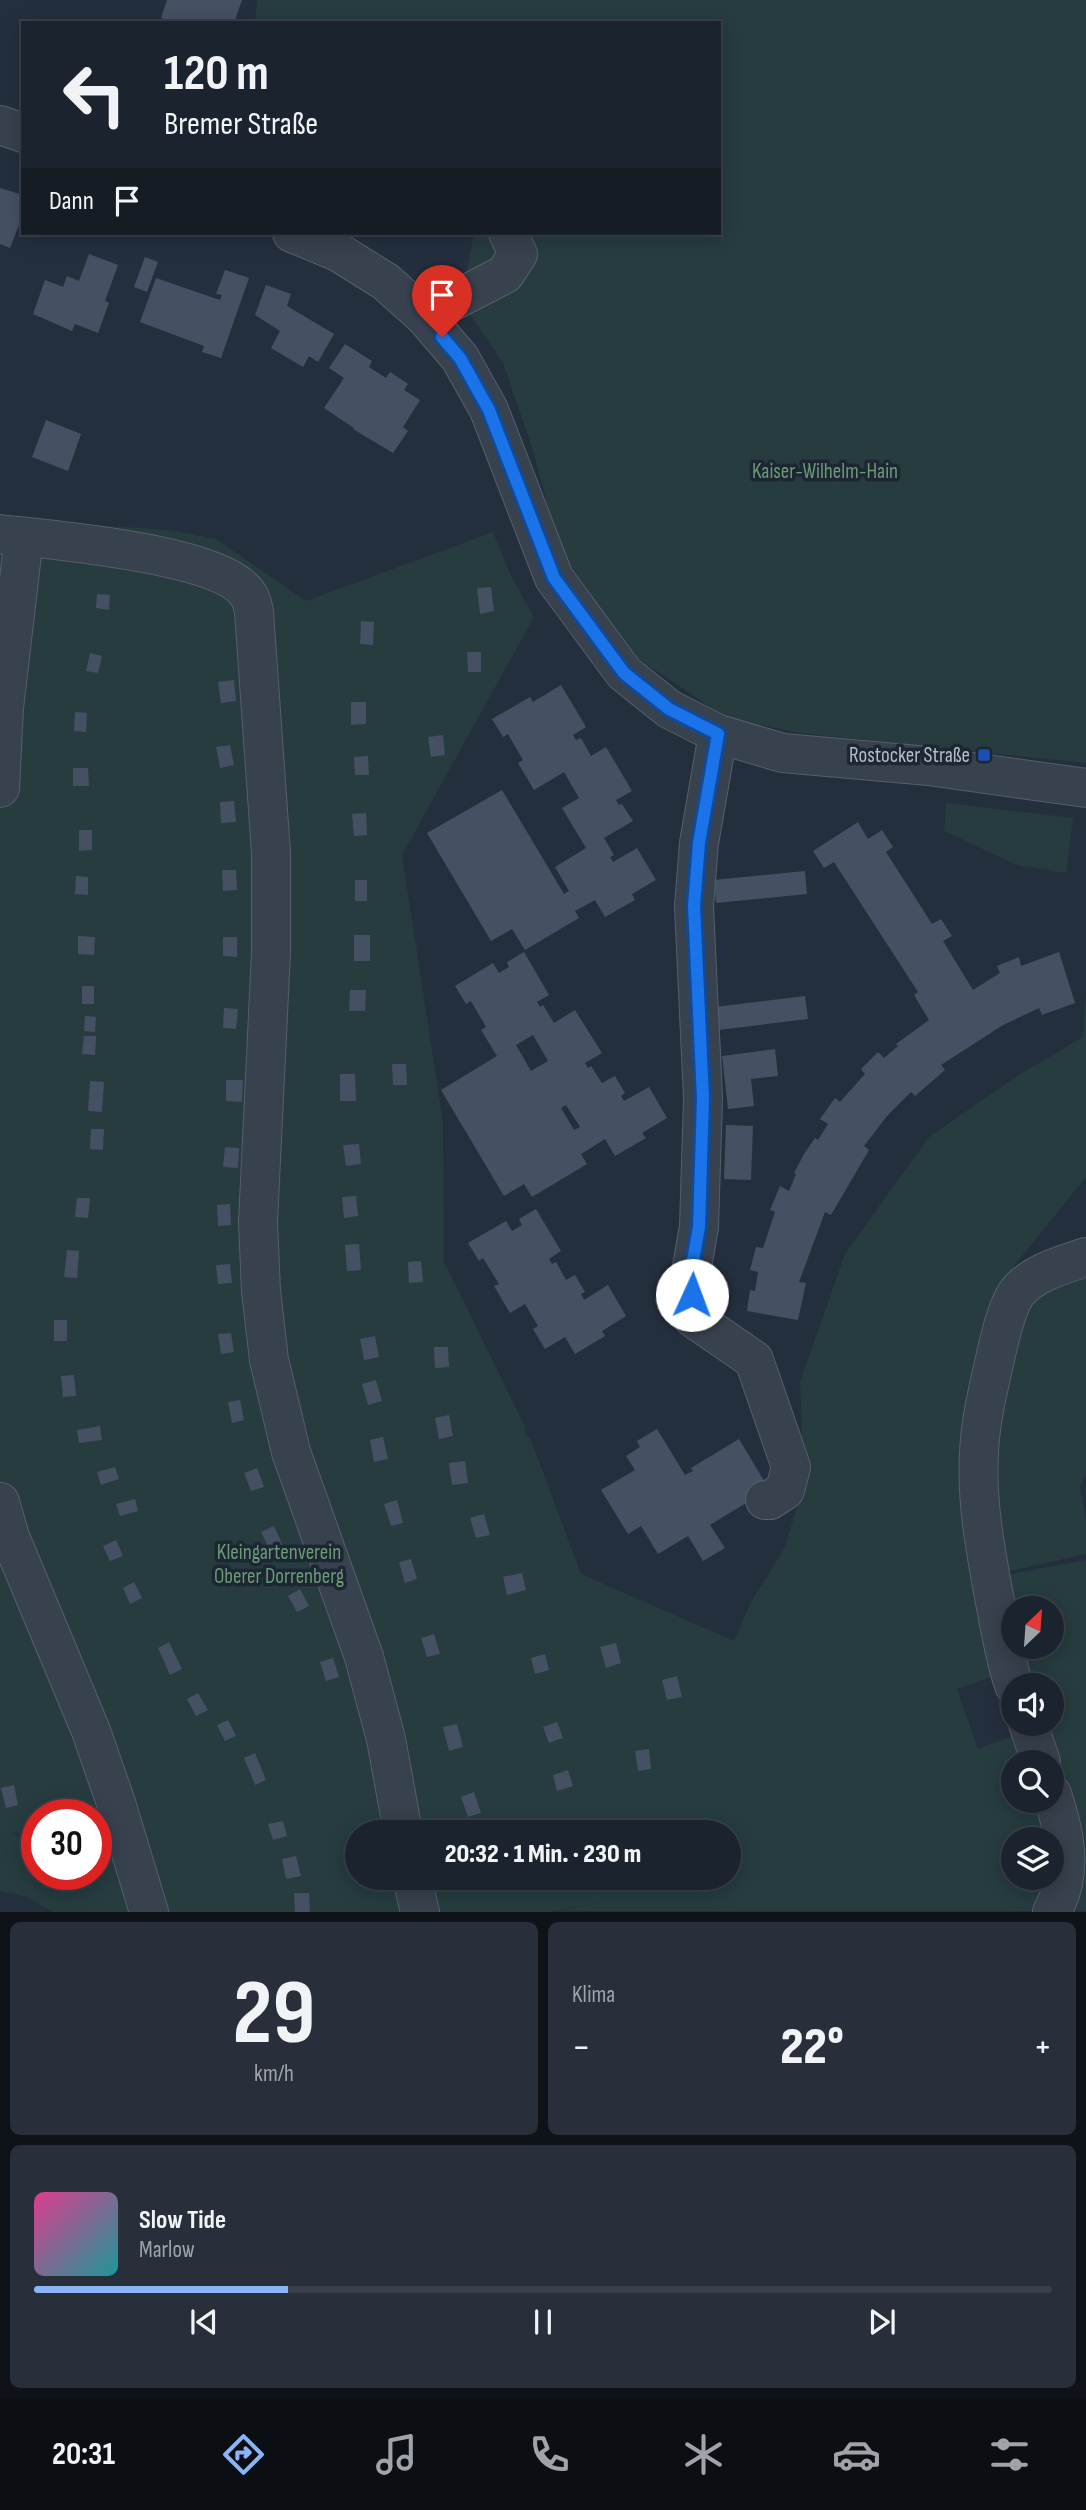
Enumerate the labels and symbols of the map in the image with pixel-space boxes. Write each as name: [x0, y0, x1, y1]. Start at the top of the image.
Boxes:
pin: [412, 265, 472, 337]
park label: Kaiser-Wilhelm-Hain: [752, 459, 898, 484]
place label: Rostocker Straße: [849, 743, 970, 768]
marker: Rostocker Straße: [976, 747, 992, 763]
position arrow: [655, 1258, 729, 1332]
park label: Kleingartenverein Oberer Dorrenberg: [214, 1540, 344, 1589]
north arrow: [1001, 1596, 1064, 1659]
speed limit sign: 30: [21, 1799, 112, 1890]

